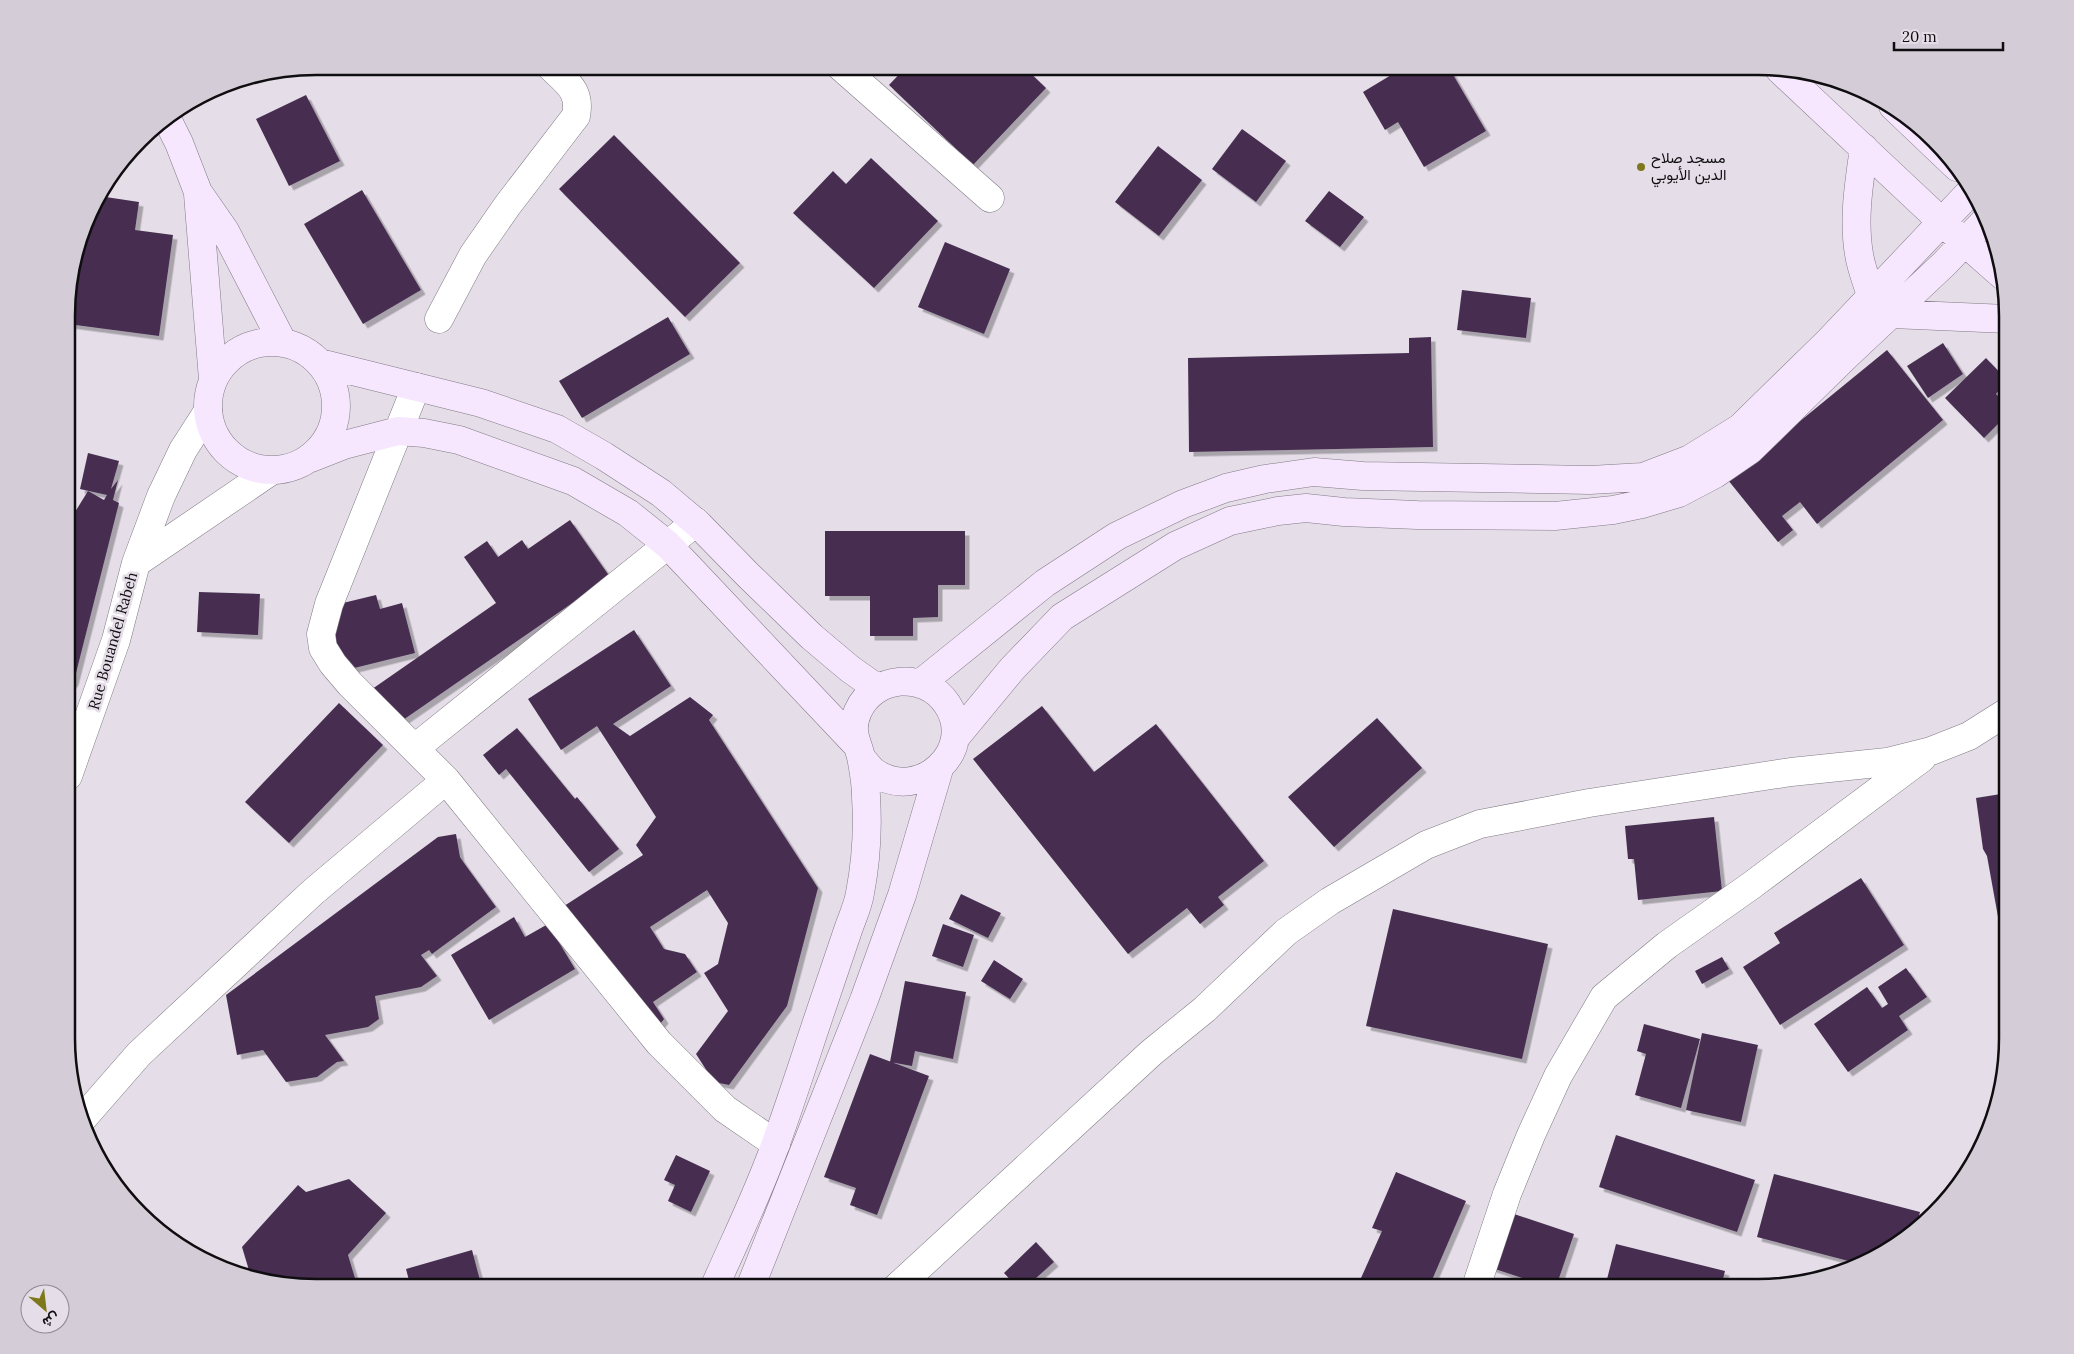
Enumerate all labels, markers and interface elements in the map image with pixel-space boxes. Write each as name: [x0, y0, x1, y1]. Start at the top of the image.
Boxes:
scale bar: [1894, 20, 2003, 52]
text: 20 m: [1902, 27, 1937, 46]
place label: مسجد صلاح الدين الأيوبي: [1651, 148, 1726, 188]
marker: مسجد صلاح الدين الأيوبي: [1635, 161, 1647, 173]
street label: Rue Bouandel Rabeh: [84, 570, 141, 712]
north arrow: [20, 1284, 70, 1334]
text: ش: [39, 1309, 63, 1332]

